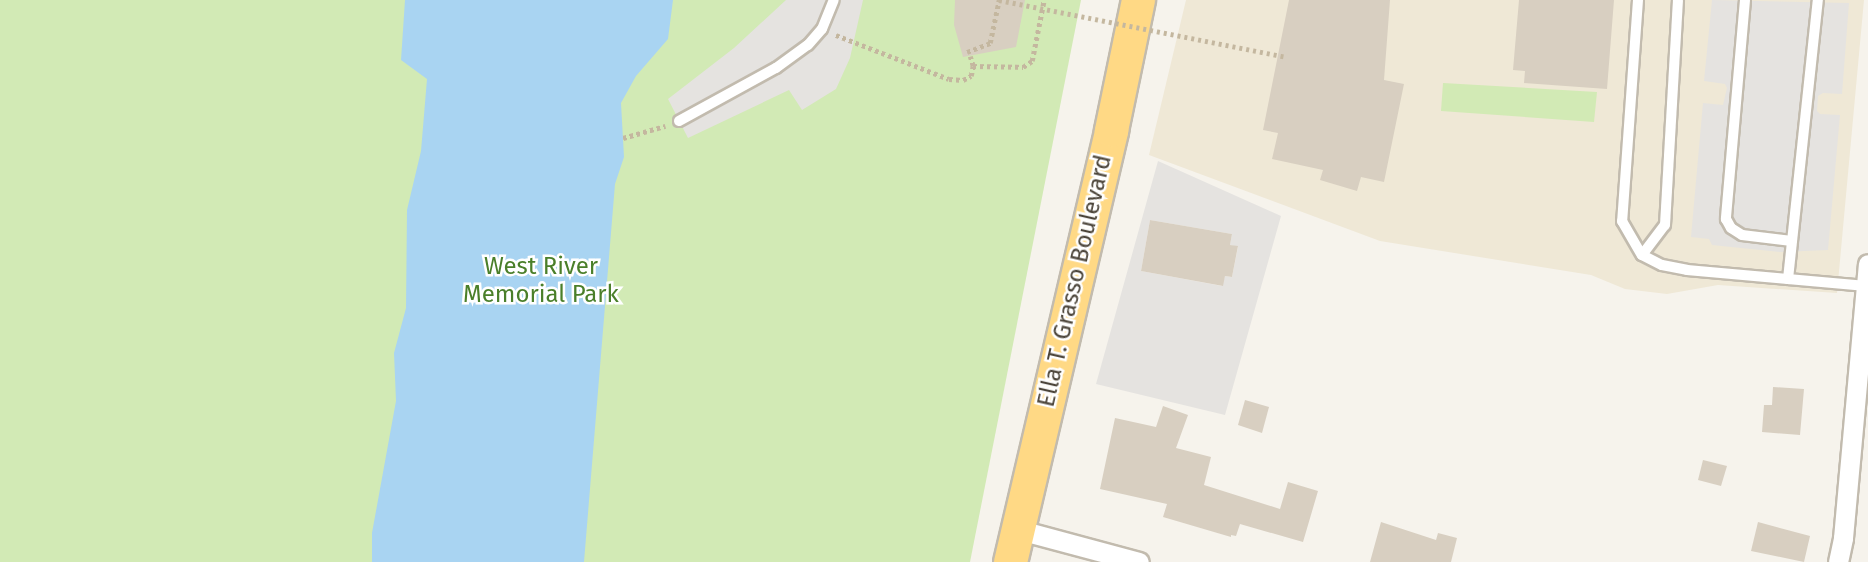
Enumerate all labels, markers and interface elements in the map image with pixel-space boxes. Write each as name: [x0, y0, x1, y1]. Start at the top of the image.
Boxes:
street label: Ella T. Grasso Boulevard: [1032, 152, 1118, 410]
park label: West River Memorial Park: [463, 253, 619, 309]

